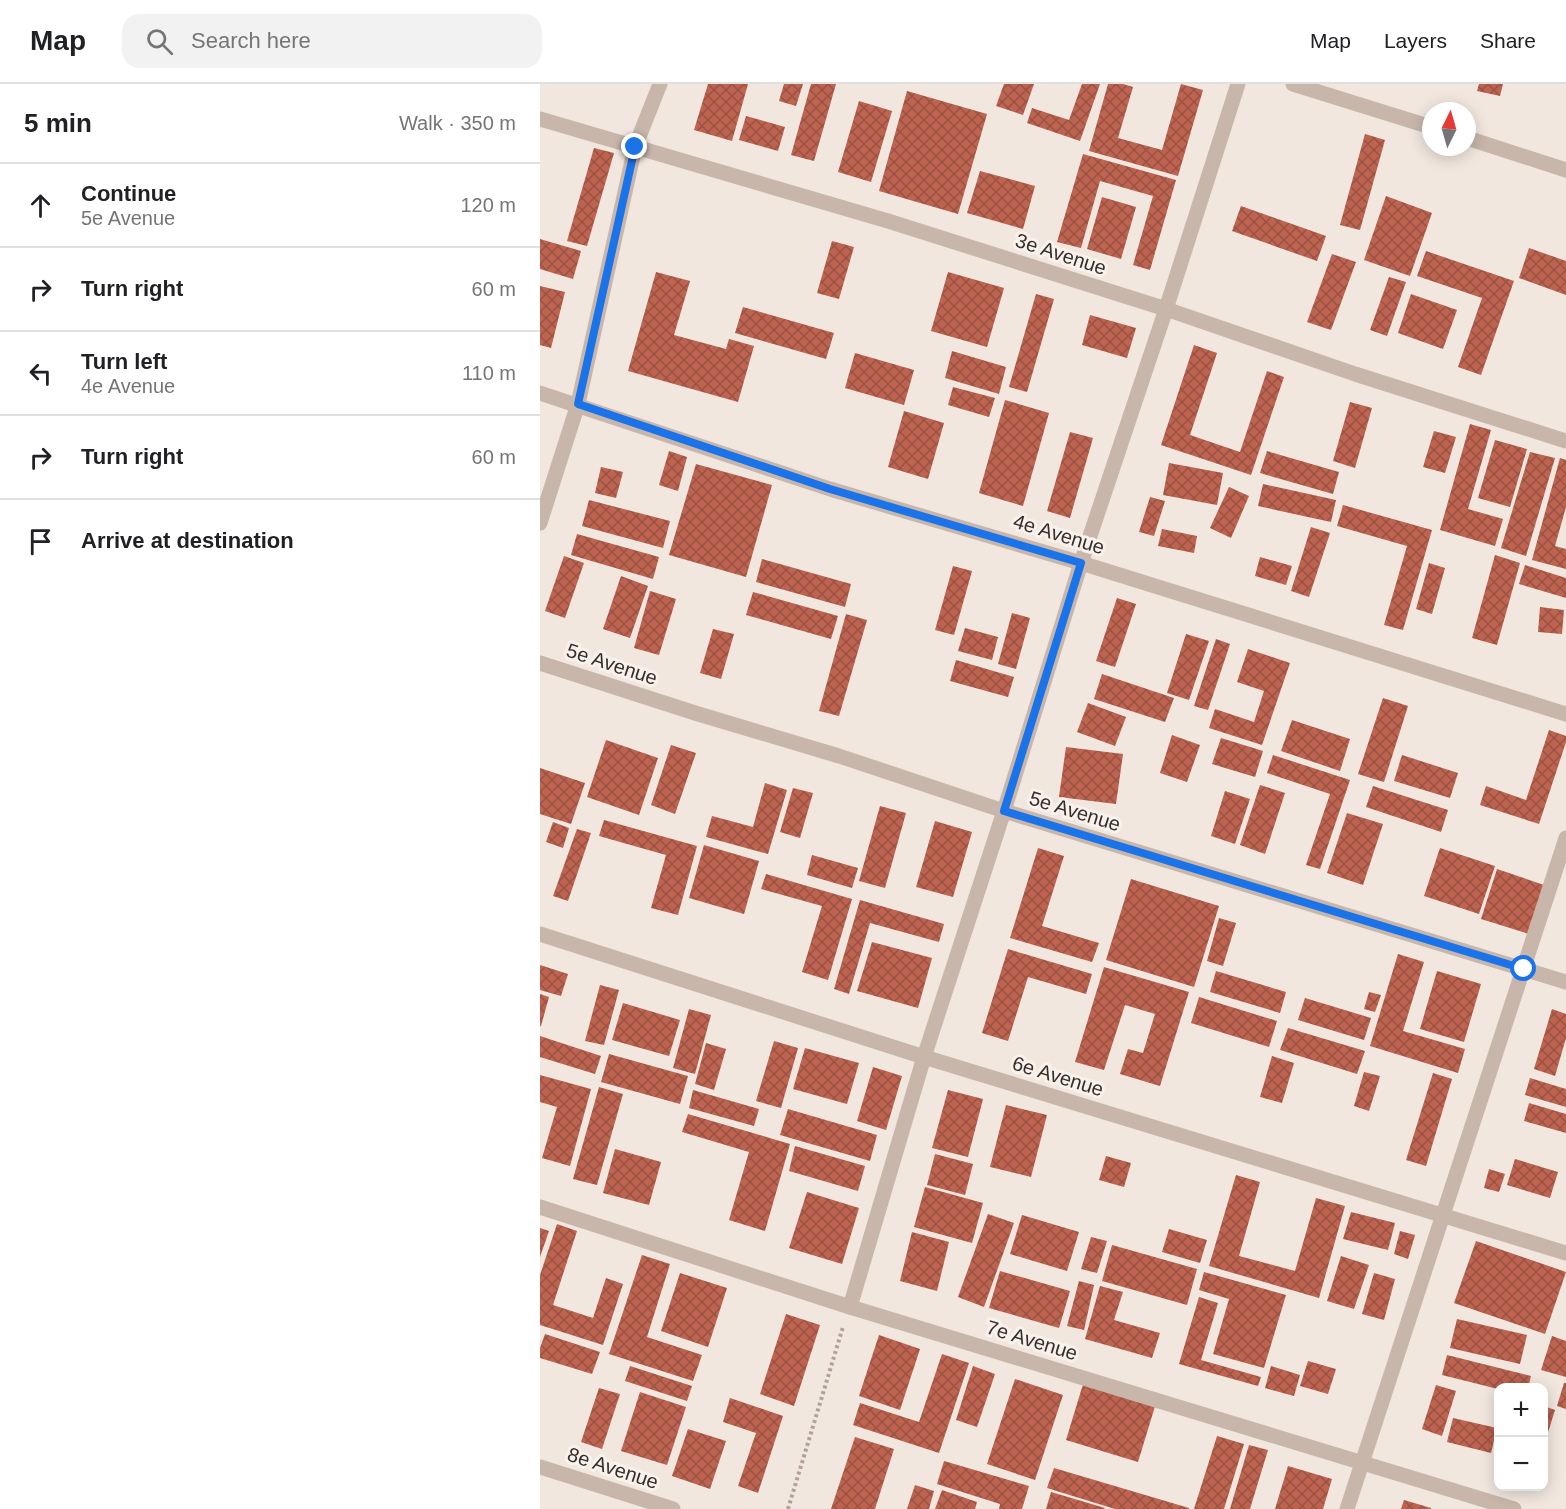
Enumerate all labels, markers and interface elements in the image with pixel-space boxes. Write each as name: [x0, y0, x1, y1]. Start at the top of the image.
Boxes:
search box: [122, 14, 542, 68]
text: Map: [30, 25, 86, 56]
icon: search: [143, 25, 176, 58]
text: Search here: [191, 28, 311, 53]
text: Map: [1310, 29, 1351, 52]
text: Layers: [1384, 29, 1447, 52]
text: Share: [1480, 29, 1536, 52]
north arrow: [1422, 102, 1476, 156]
text: 5 min: [24, 108, 92, 138]
text: Walk · 350 m: [399, 112, 516, 134]
route end: [621, 133, 647, 159]
text: Continue: [81, 181, 176, 206]
icon: ahead: [24, 189, 57, 222]
text: 120 m: [460, 194, 516, 216]
text: 5e Avenue: [81, 207, 175, 229]
street label: 3e Avenue: [1013, 229, 1109, 279]
icon: right: [24, 273, 57, 306]
text: Turn right: [81, 276, 183, 301]
text: 60 m: [472, 278, 516, 300]
text: Turn left: [81, 349, 167, 374]
icon: left: [24, 357, 57, 390]
text: 110 m: [462, 362, 516, 384]
text: 4e Avenue: [81, 375, 175, 397]
icon: right: [24, 441, 57, 474]
text: Turn right: [81, 444, 183, 469]
text: 60 m: [472, 446, 516, 468]
street label: 4e Avenue: [1011, 510, 1107, 558]
icon: arrive: [24, 525, 57, 558]
text: Arrive at destination: [81, 528, 294, 553]
street label: 5e Avenue: [564, 639, 660, 689]
street label: 5e Avenue: [1027, 787, 1123, 835]
route start: [1510, 955, 1536, 981]
street label: 6e Avenue: [1010, 1052, 1106, 1100]
street label: 7e Avenue: [984, 1316, 1080, 1364]
map controls: [1494, 1383, 1548, 1491]
button: +: [1494, 1383, 1548, 1437]
button: −: [1494, 1437, 1548, 1491]
street label: 8e Avenue: [565, 1443, 661, 1493]

